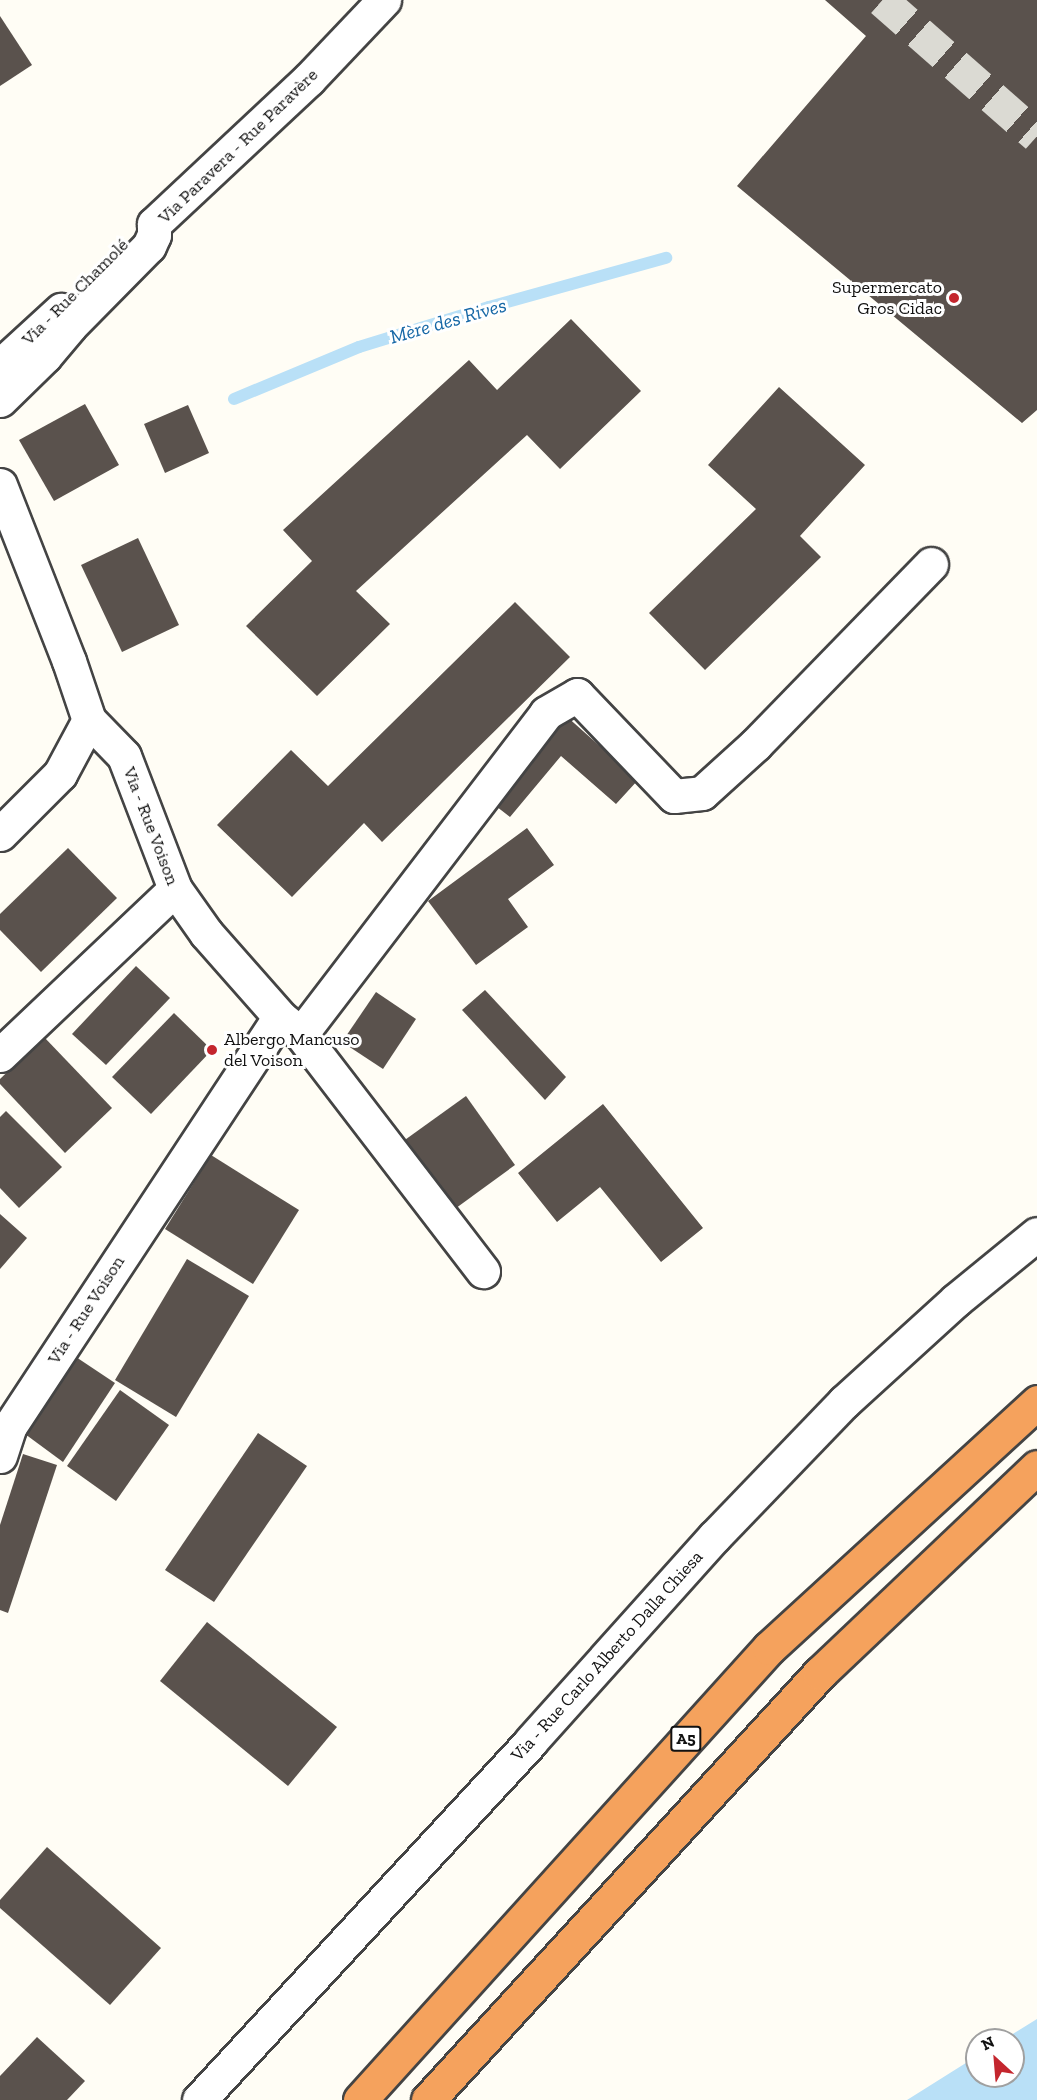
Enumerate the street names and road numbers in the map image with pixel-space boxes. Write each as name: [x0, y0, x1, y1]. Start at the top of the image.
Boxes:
street label: Via Paravera - Rue Paravère: [154, 64, 322, 228]
street label: Via - Rue Chamolé: [17, 234, 133, 350]
street label: Via - Rue Voison: [118, 764, 184, 888]
street label: Via - Rue Voison: [43, 1252, 129, 1368]
street label: Via - Rue Carlo Alberto Dalla Chiesa: [506, 1546, 708, 1766]
road number: A5: [670, 1726, 702, 1752]

